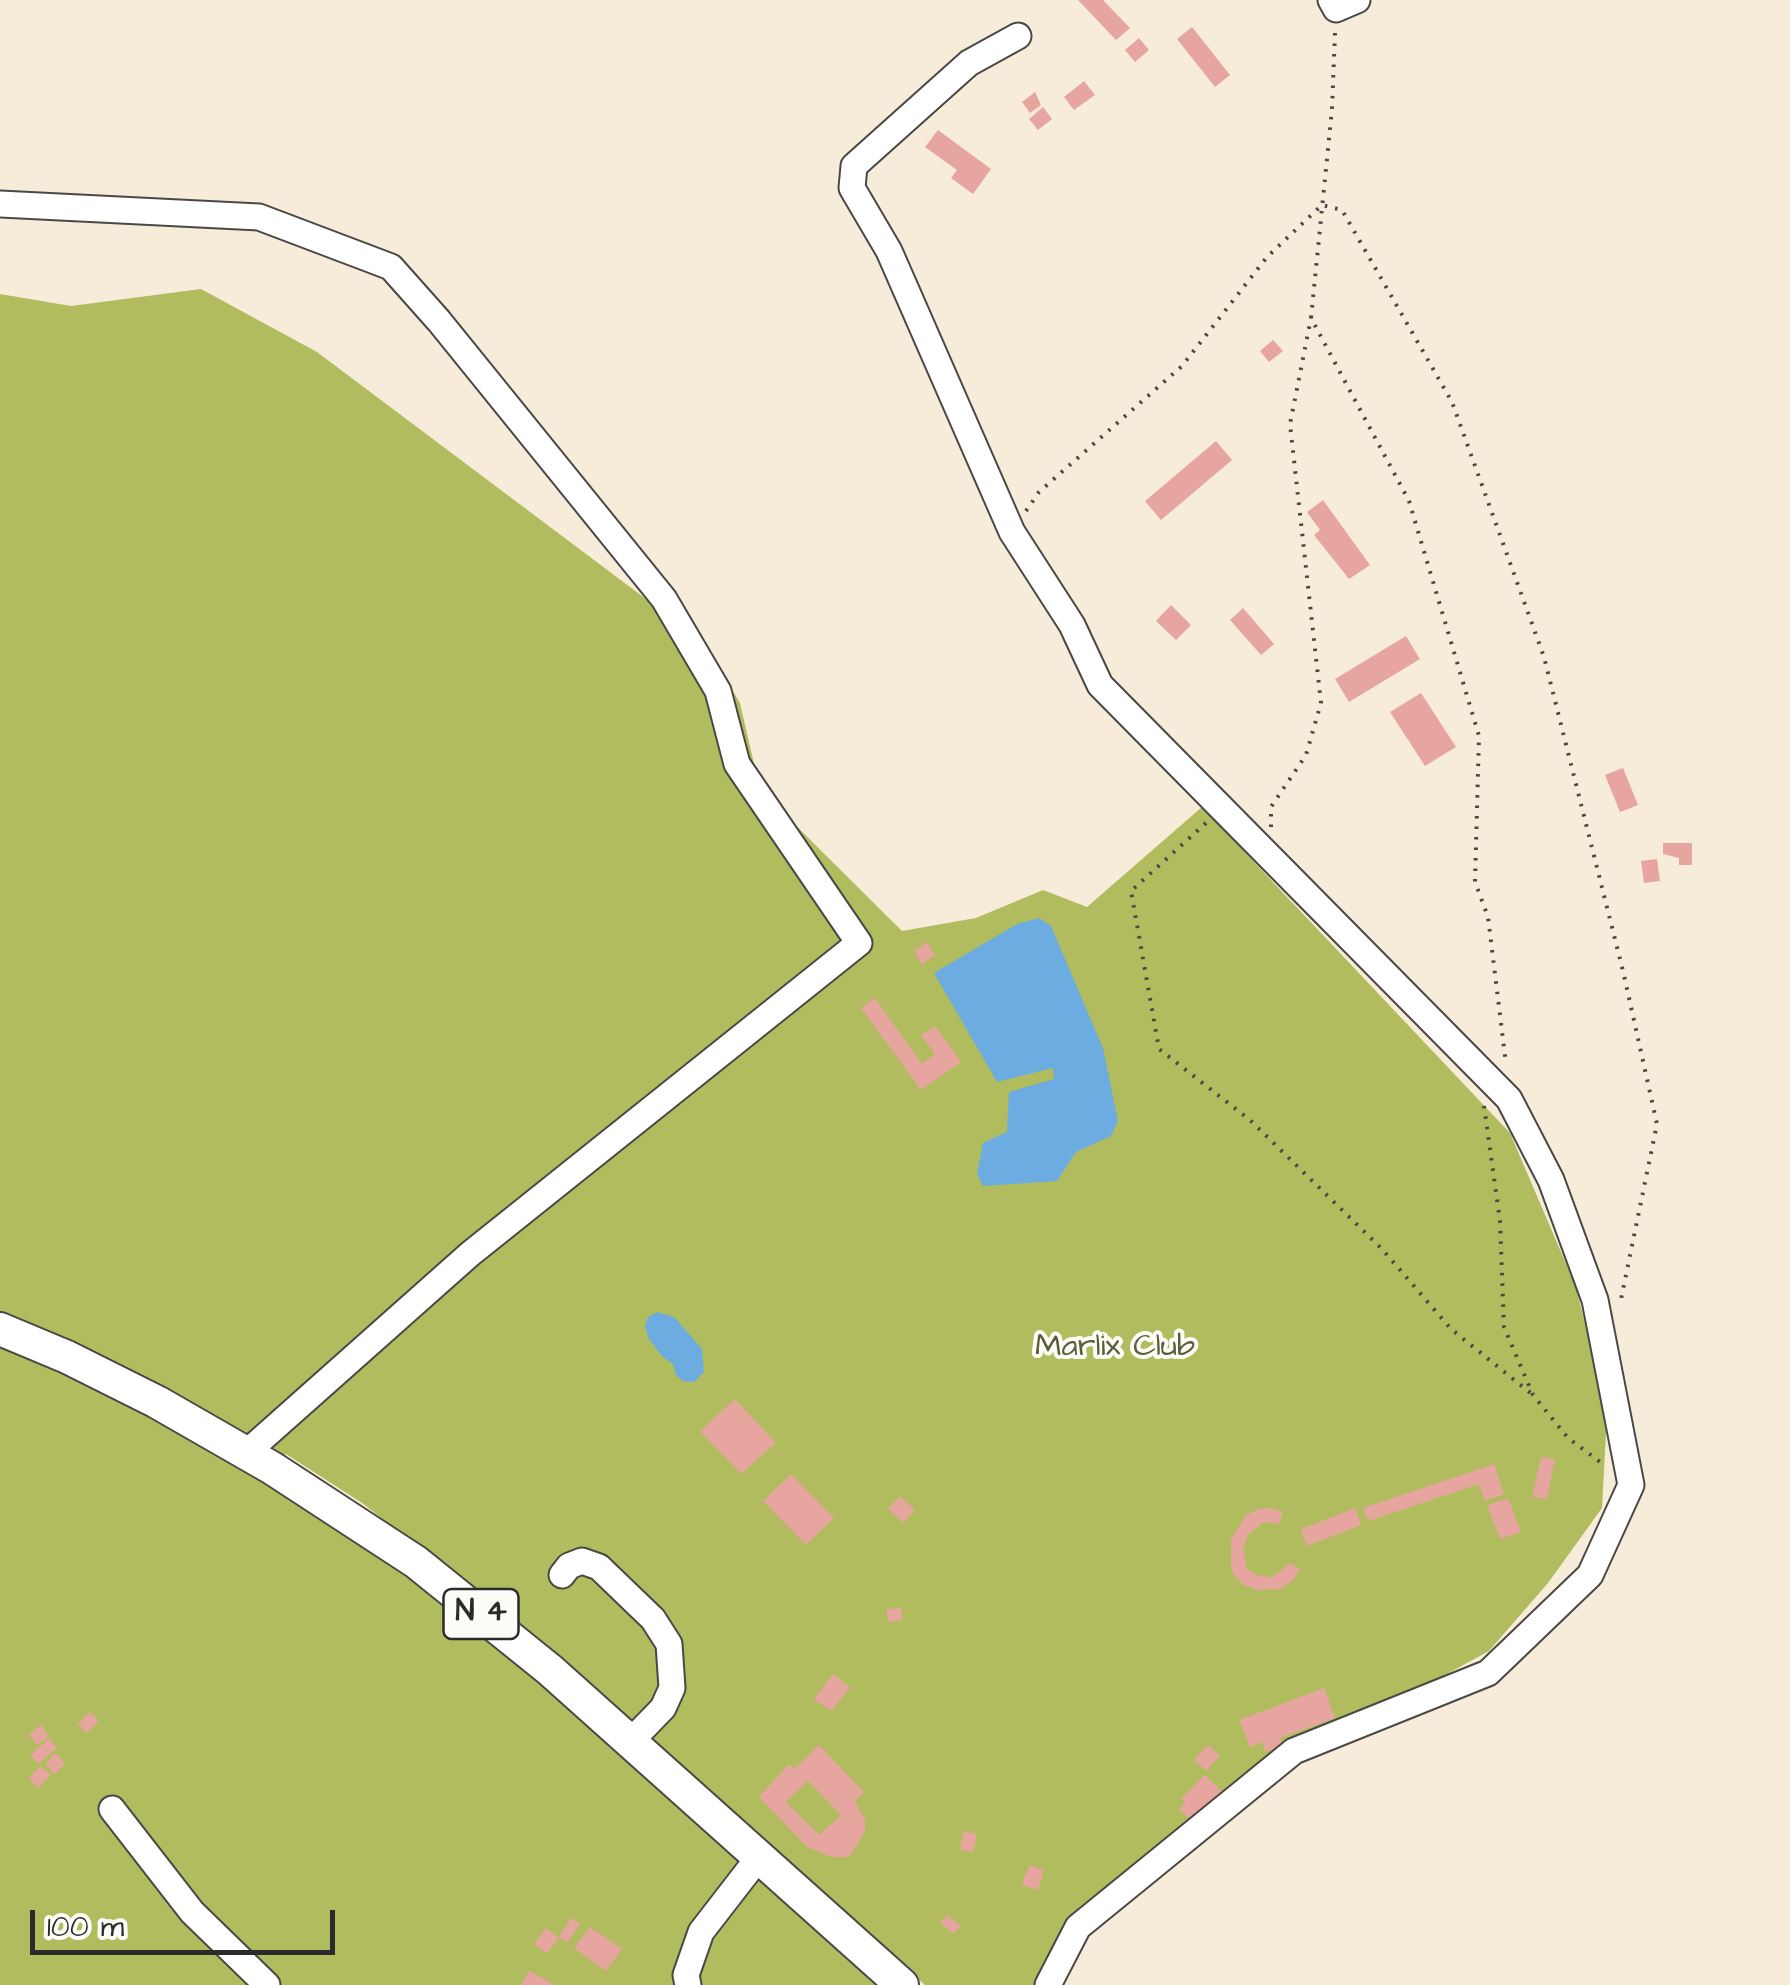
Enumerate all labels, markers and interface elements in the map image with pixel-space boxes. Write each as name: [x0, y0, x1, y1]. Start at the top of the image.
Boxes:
park label: Marlix Club: [1035, 1329, 1195, 1367]
road number: N 4: [444, 1589, 518, 1639]
scale bar: [35, 1890, 340, 1952]
text: 100 m: [47, 1906, 124, 1948]

